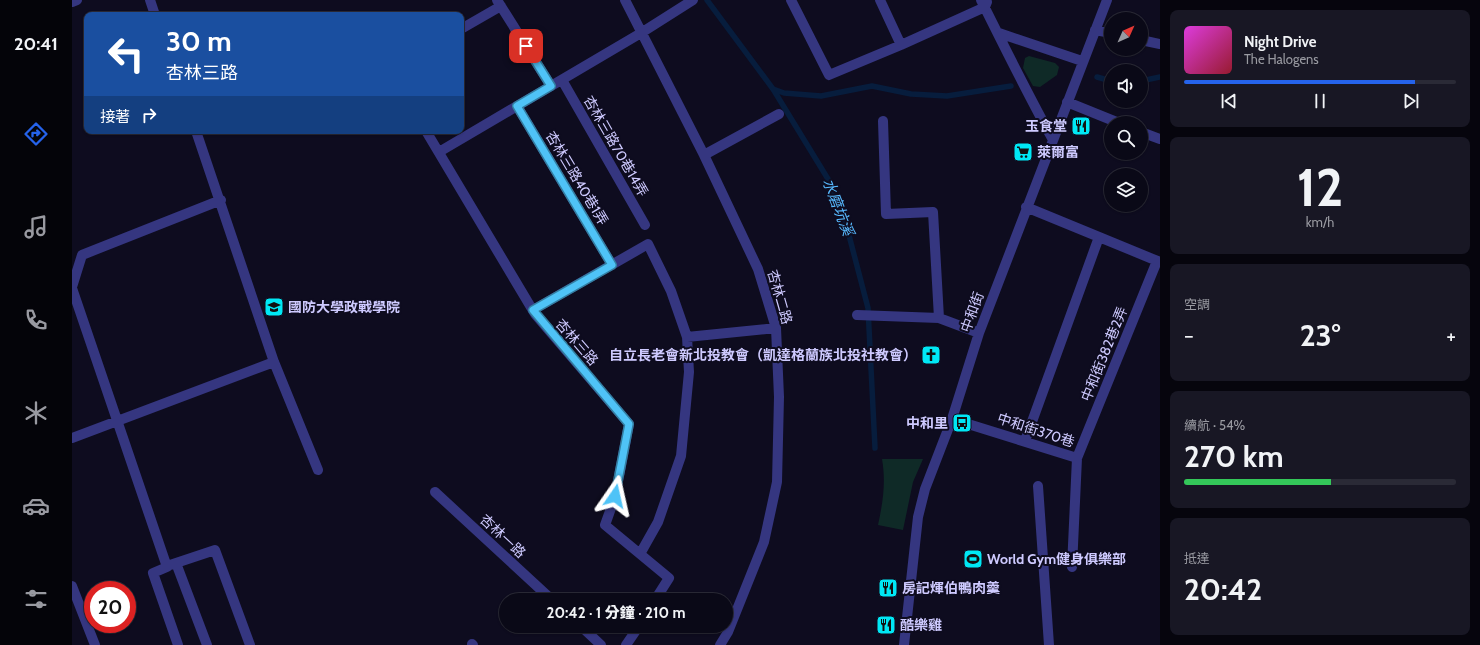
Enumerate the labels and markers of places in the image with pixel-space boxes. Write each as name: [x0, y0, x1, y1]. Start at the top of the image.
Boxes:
pin: [509, 29, 543, 63]
restaurant icon: 玉食堂: [1070, 115, 1092, 137]
place label: 玉食堂: [1025, 117, 1067, 135]
supermarket icon: 萊爾富: [1012, 141, 1034, 163]
place label: 萊爾富: [1037, 143, 1079, 161]
school or university icon: 國防大學政戰學院: [263, 296, 285, 318]
place label: 國防大學政戰學院: [288, 298, 400, 316]
church icon: 自立長老會新北投教會（凱達格蘭族北投社教會）: [920, 344, 942, 366]
place label: 自立長老會新北投教會（凱達格蘭族北投社教會）: [609, 346, 917, 364]
bus stop icon: 中和里: [951, 412, 973, 434]
place label: 中和里: [906, 414, 948, 432]
sports icon: World Gym健身俱樂部: [962, 548, 984, 570]
place label: World Gym健身俱樂部: [987, 550, 1126, 568]
restaurant icon: 房記煇伯鴨肉羹: [877, 577, 899, 599]
place label: 房記煇伯鴨肉羹: [902, 579, 1000, 597]
restaurant icon: 酷樂雞: [875, 614, 897, 636]
place label: 酷樂雞: [900, 616, 942, 634]

